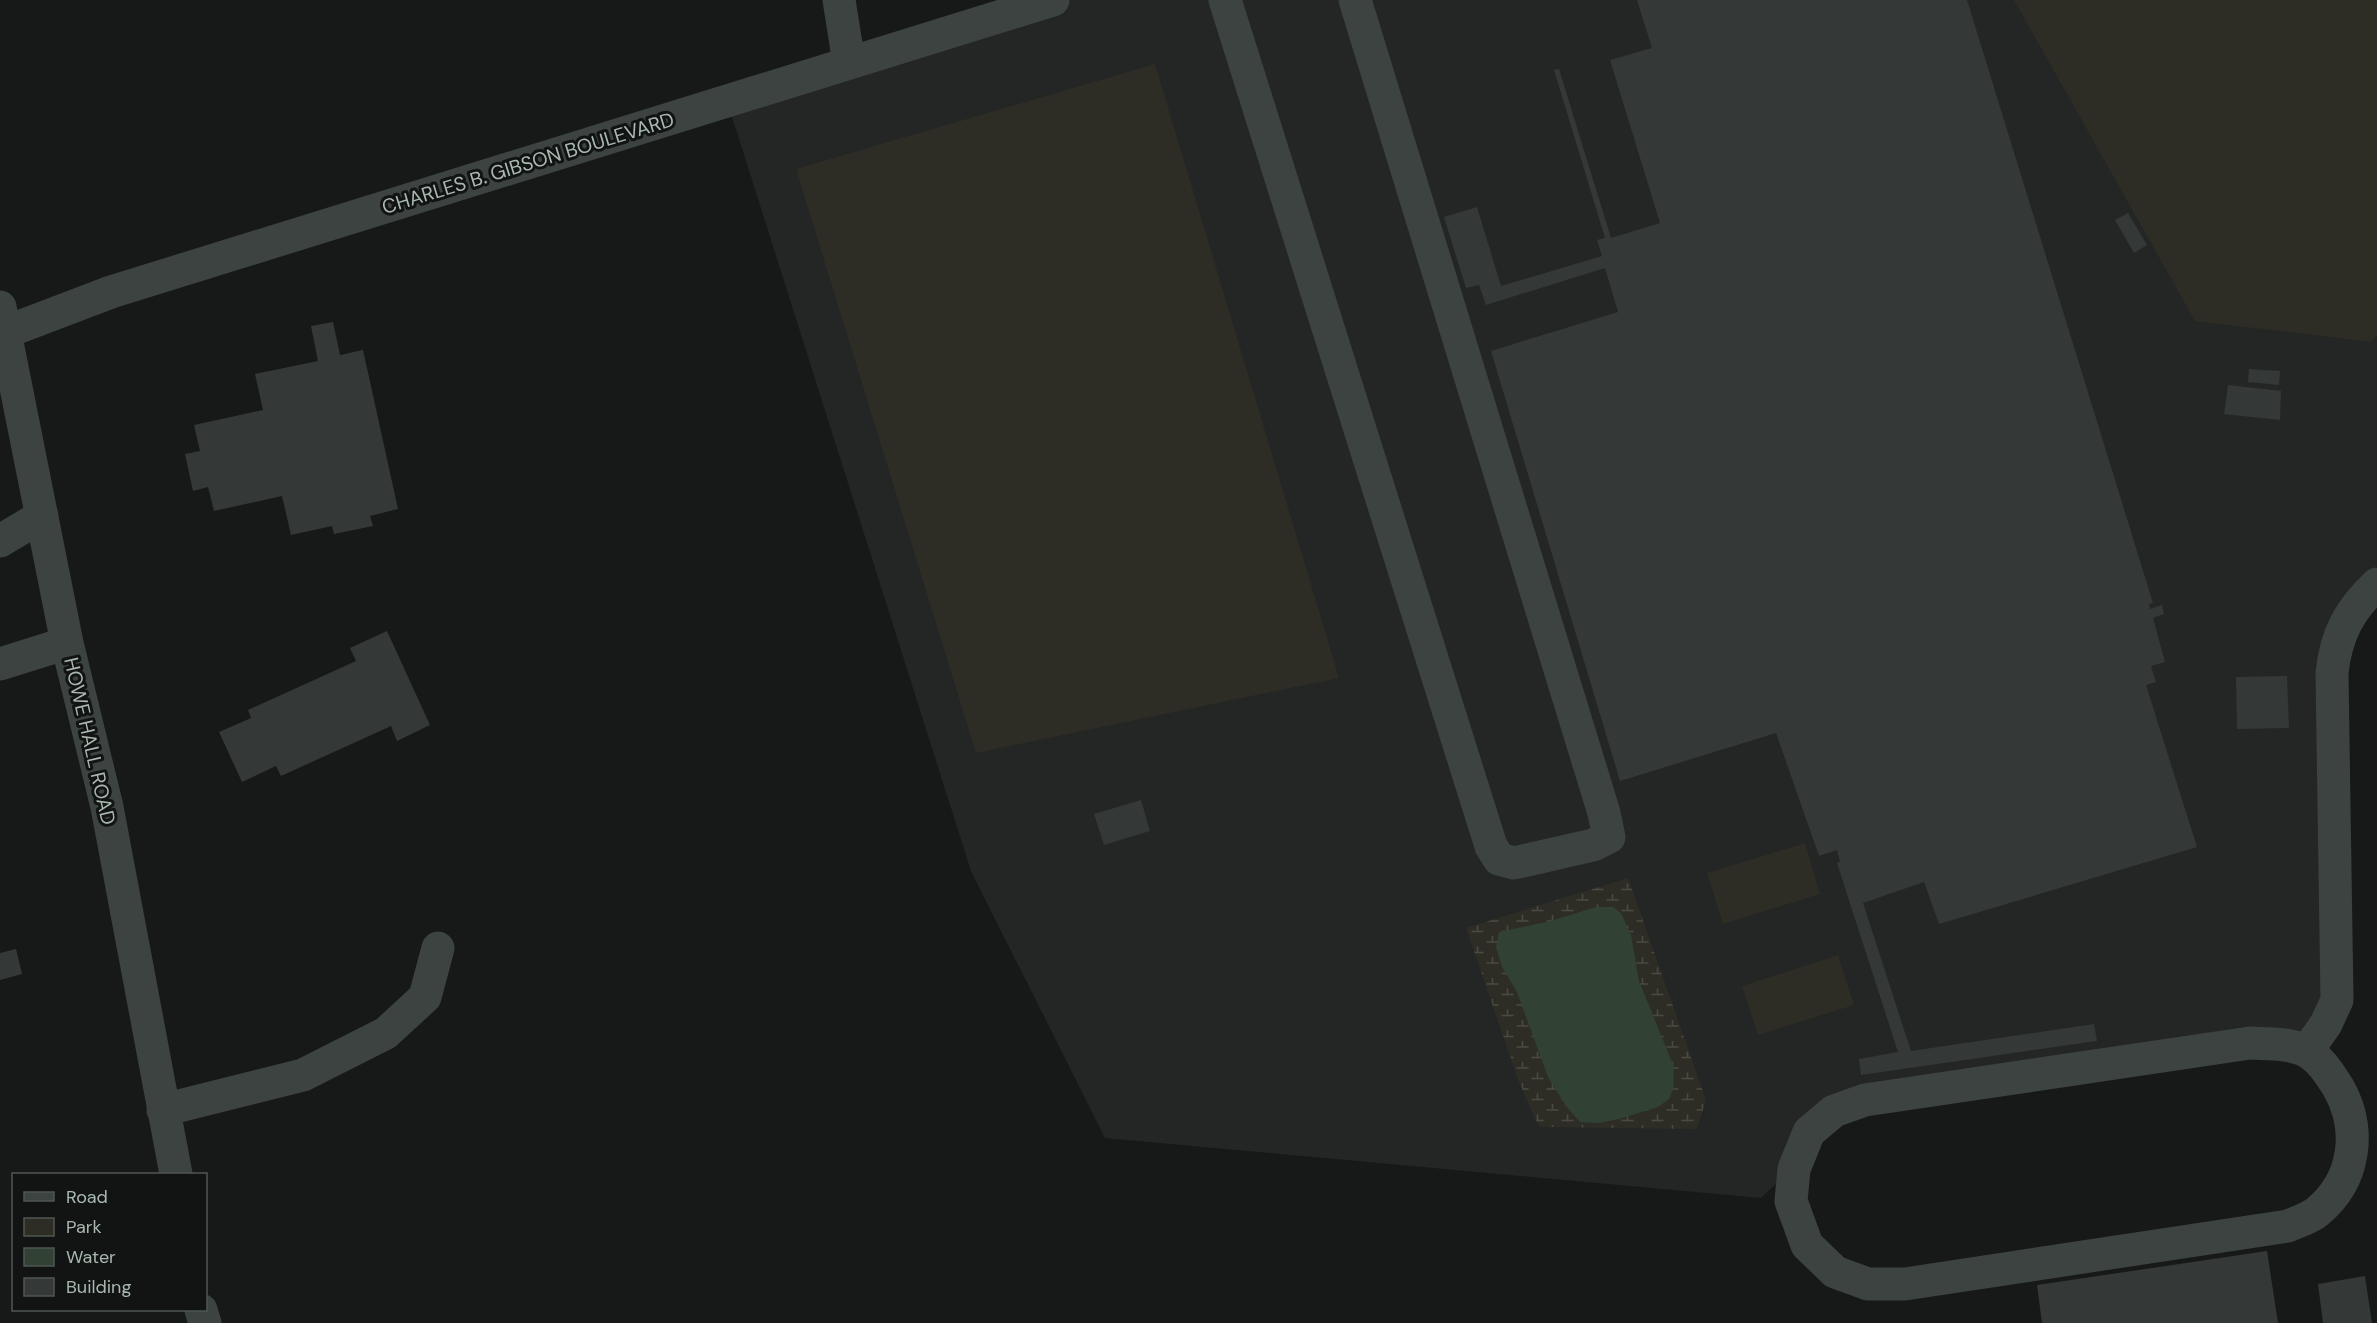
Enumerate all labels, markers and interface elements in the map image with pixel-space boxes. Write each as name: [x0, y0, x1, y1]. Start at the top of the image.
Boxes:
street label: CHARLES B. GIBSON BOULEVARD: [379, 106, 677, 220]
street label: HOWE HALL ROAD: [58, 655, 122, 827]
legend: [12, 1173, 207, 1311]
text: Road: [66, 1185, 108, 1209]
text: Park: [66, 1215, 102, 1239]
text: Water: [66, 1245, 116, 1269]
text: Building: [66, 1275, 131, 1299]

